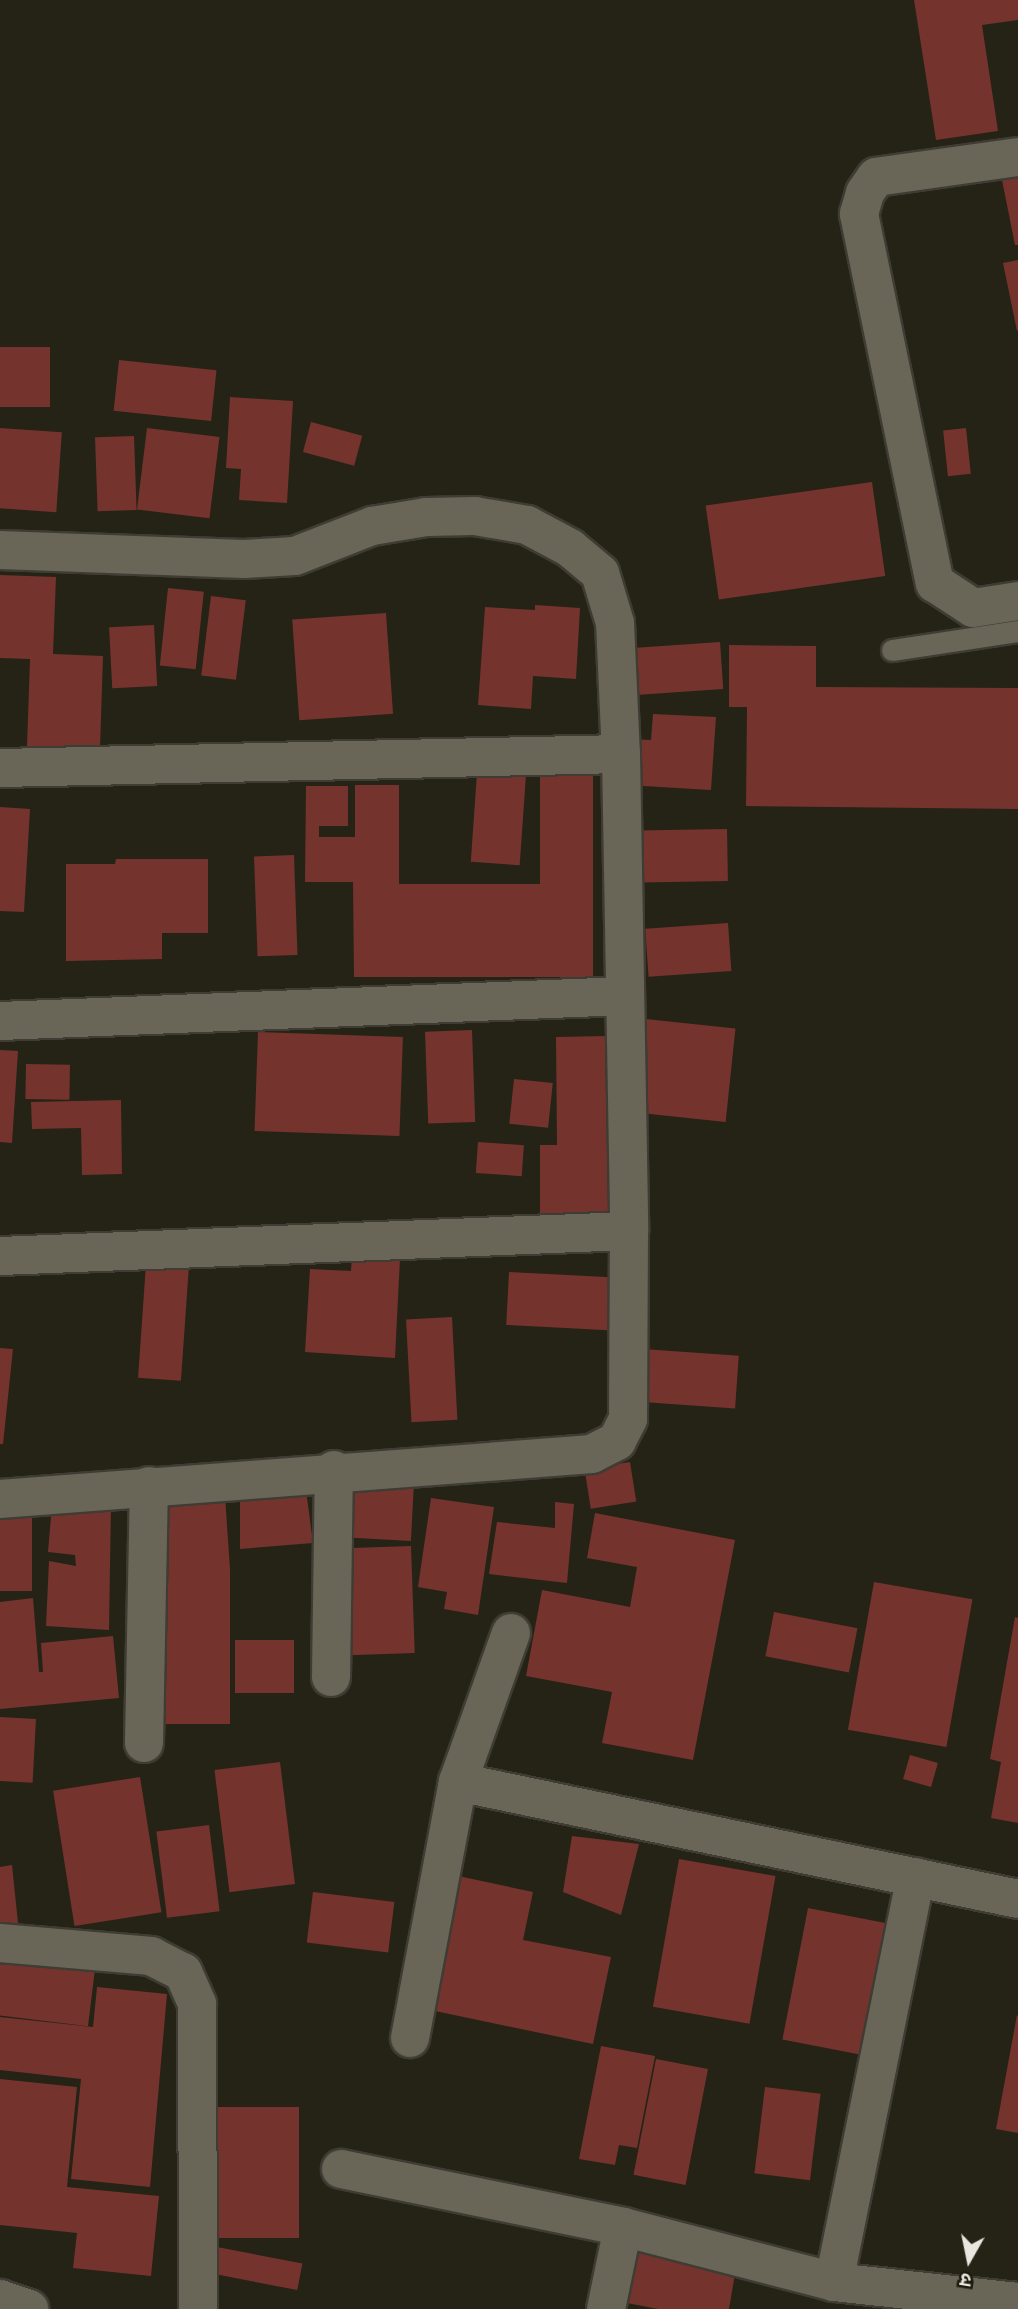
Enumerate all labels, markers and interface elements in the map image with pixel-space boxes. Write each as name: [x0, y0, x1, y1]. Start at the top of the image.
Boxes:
north arrow: [934, 2225, 1004, 2295]
text: उ: [958, 2268, 973, 2293]

